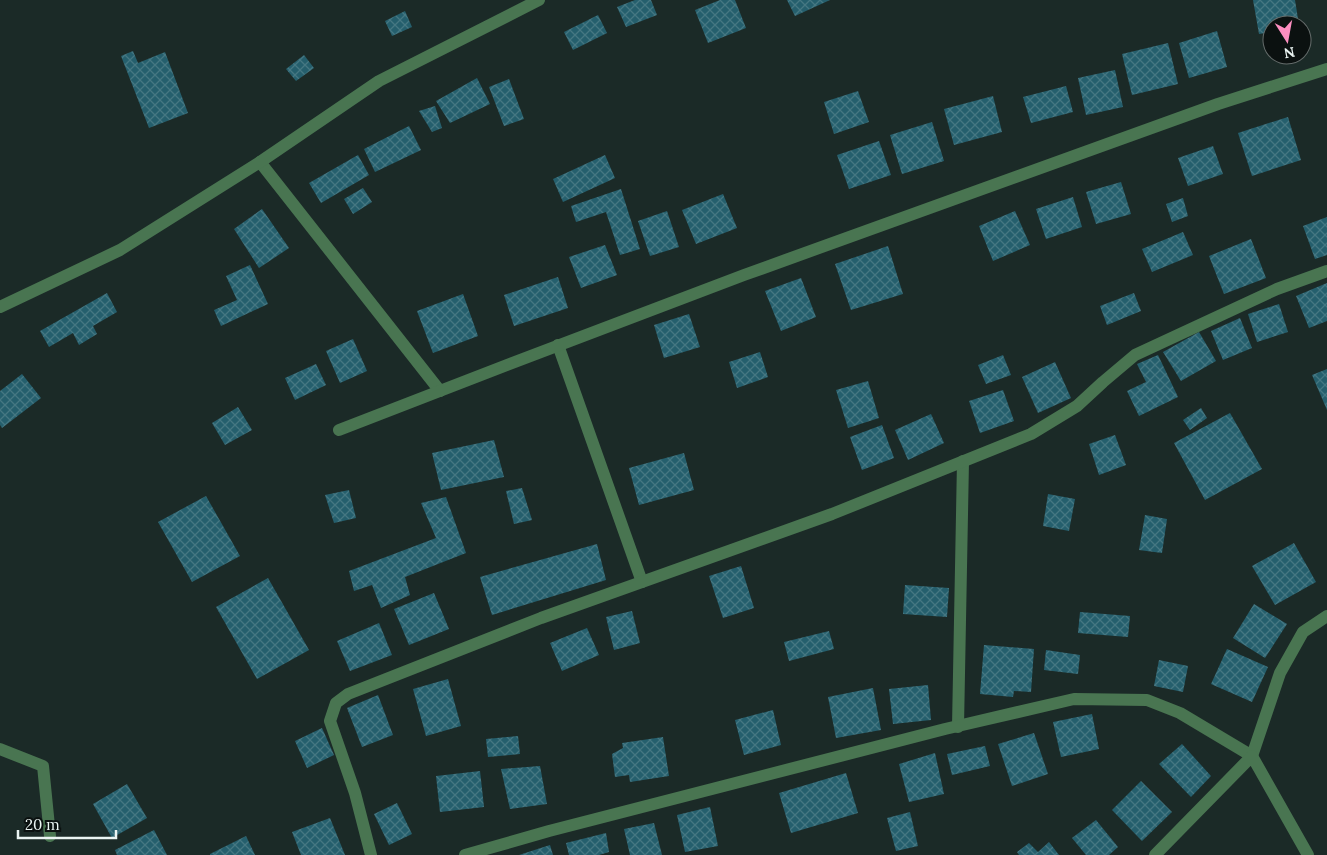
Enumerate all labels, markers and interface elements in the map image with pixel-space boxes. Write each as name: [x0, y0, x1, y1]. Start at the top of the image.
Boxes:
north arrow: [1262, 15, 1312, 65]
text: N: [1282, 43, 1297, 63]
scale bar: [18, 808, 115, 840]
text: 20 m: [25, 815, 60, 834]

